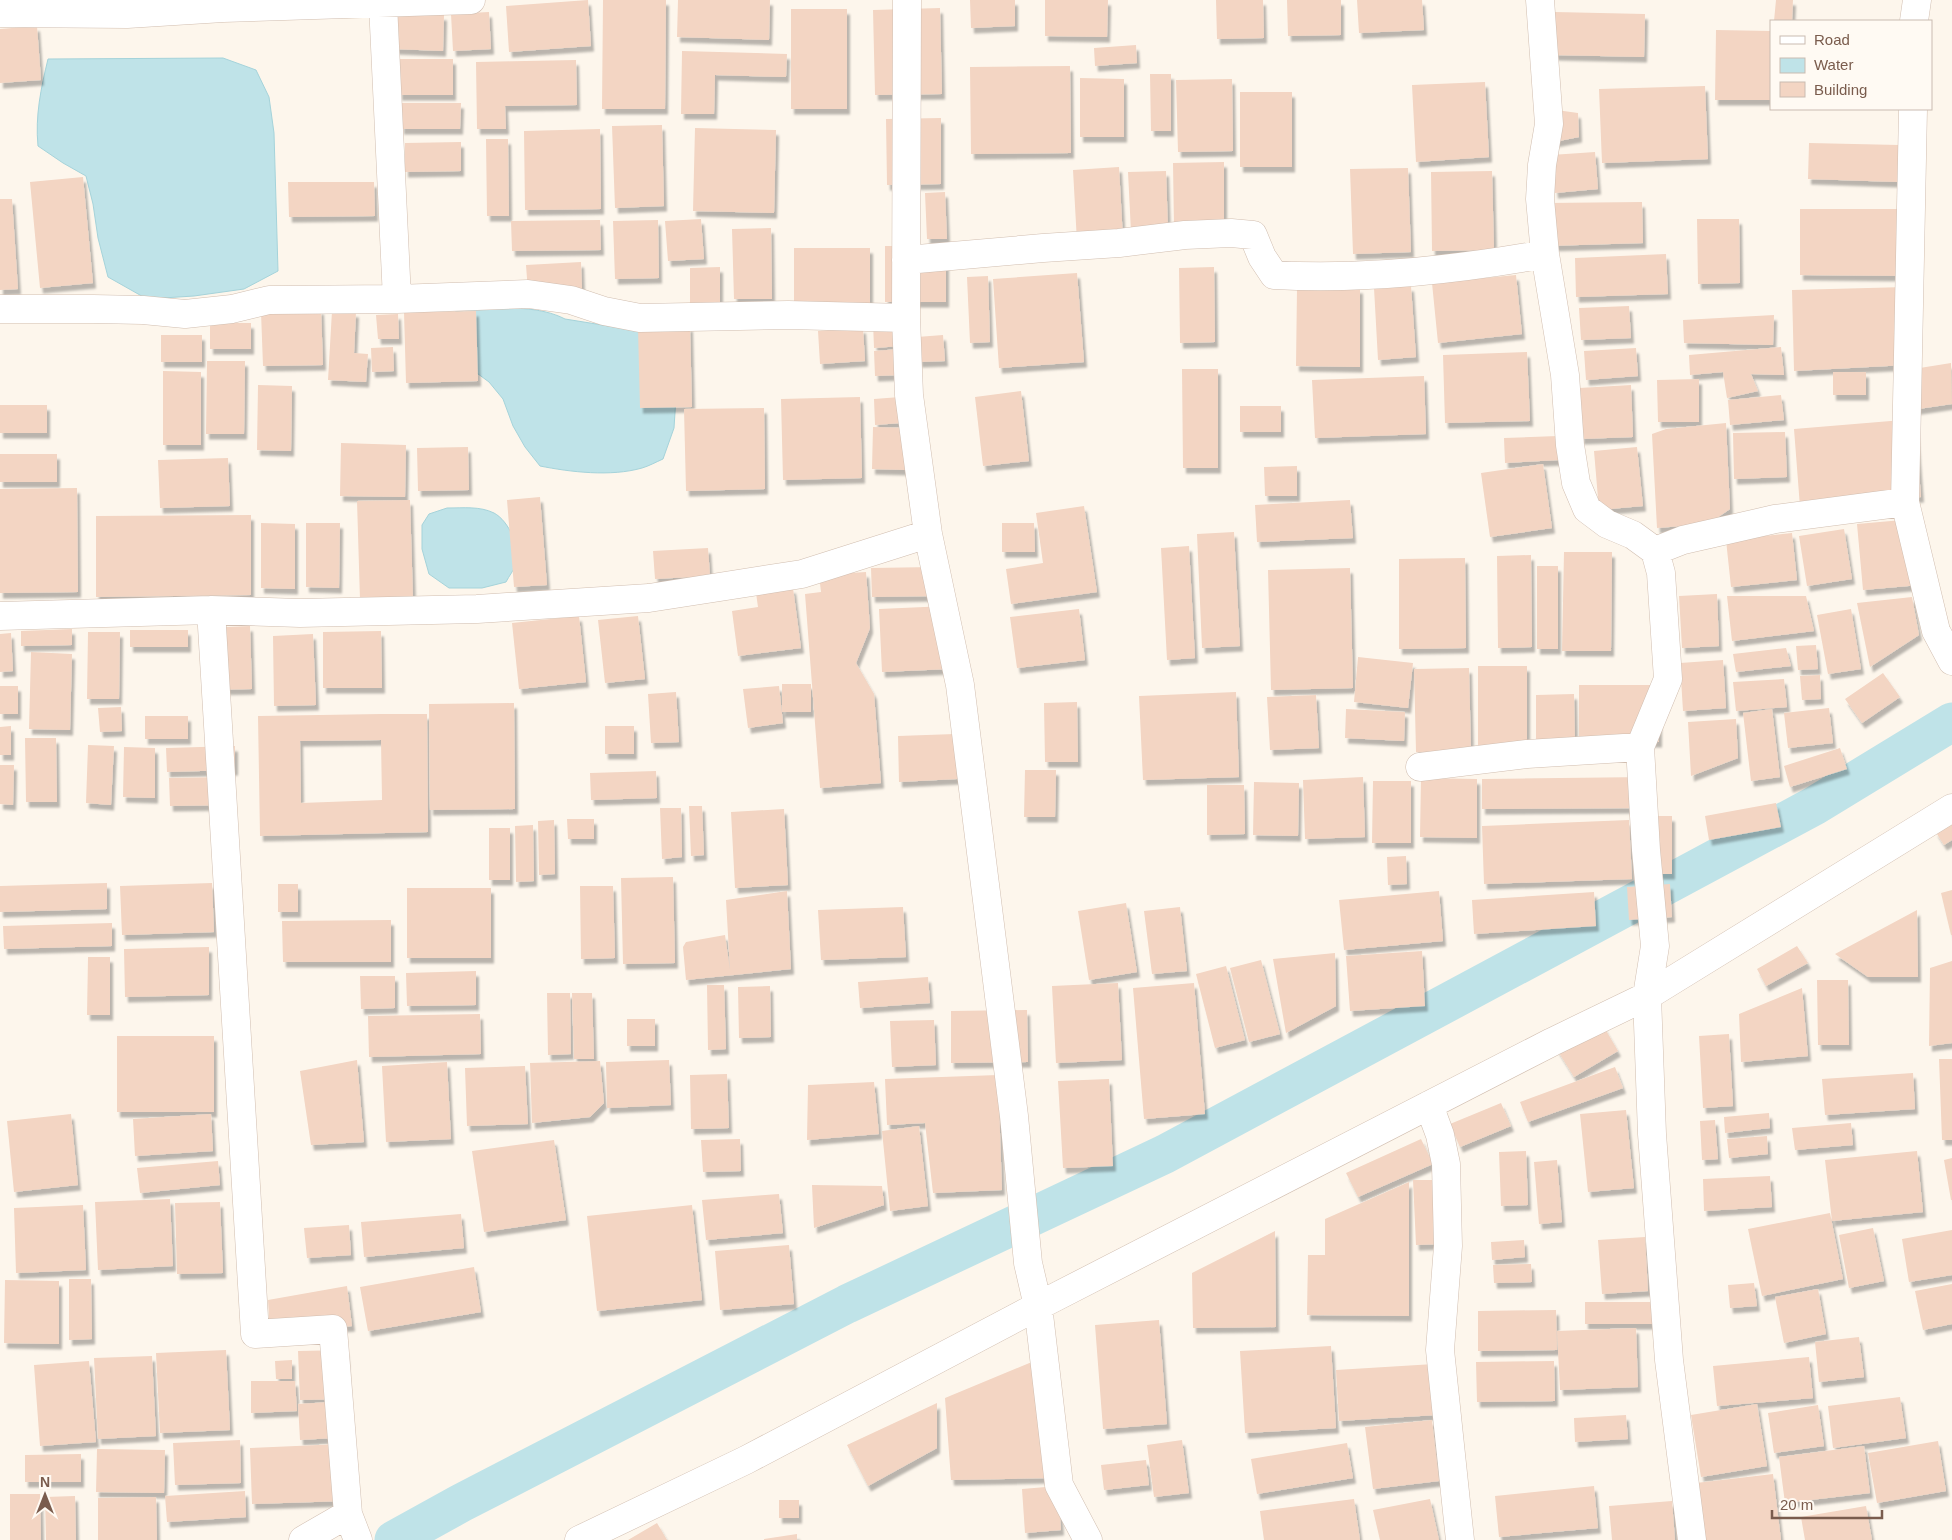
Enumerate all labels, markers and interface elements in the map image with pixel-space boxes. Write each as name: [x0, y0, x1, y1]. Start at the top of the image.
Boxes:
legend: [1770, 20, 1932, 110]
text: Road: [1814, 31, 1850, 48]
text: Water: [1814, 56, 1853, 73]
text: Building: [1814, 81, 1867, 98]
north arrow: [20, 1470, 70, 1520]
text: N: [40, 1474, 50, 1490]
scale bar: [1772, 1488, 1882, 1520]
text: 20 m: [1780, 1496, 1813, 1513]

